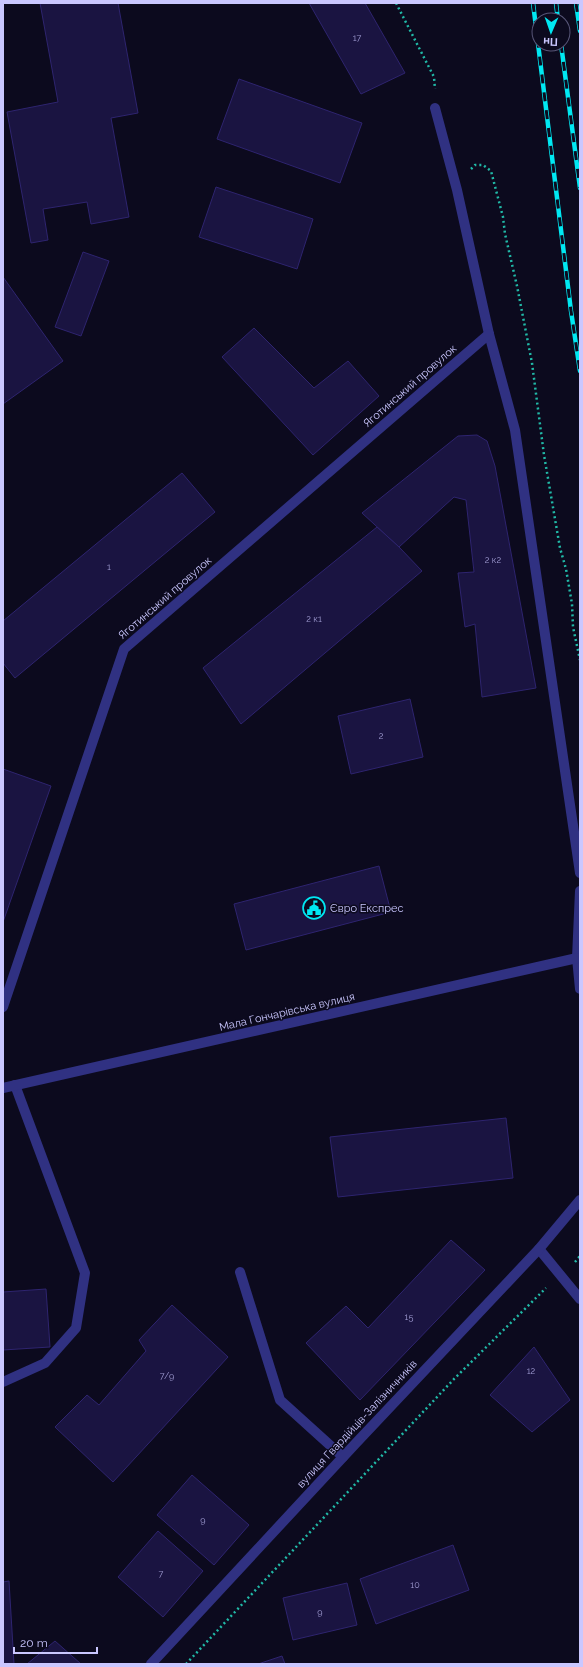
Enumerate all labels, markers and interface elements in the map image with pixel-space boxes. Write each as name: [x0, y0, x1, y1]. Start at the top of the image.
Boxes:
north arrow: [531, 12, 571, 52]
house number: 17: [353, 33, 361, 43]
text: Пн: [543, 35, 558, 48]
street label: Яготинський провулок: [361, 342, 459, 430]
street label: Яготинський провулок: [116, 554, 214, 642]
house number: 2 к2: [485, 555, 501, 565]
house number: 1: [107, 562, 111, 572]
house number: 2 к1: [306, 614, 322, 624]
house number: 2: [379, 731, 384, 741]
public building icon: Євро Експрес: [301, 895, 327, 921]
place label: Євро Експрес: [330, 902, 403, 915]
street label: Мала Гончарівська вулиця: [218, 990, 356, 1034]
house number: 15: [405, 1312, 413, 1322]
street label: вулиця Гвардійців-Залізничників: [294, 1357, 420, 1491]
house number: 12: [527, 1366, 536, 1376]
house number: 7/9: [160, 1371, 174, 1381]
house number: 9: [200, 1515, 206, 1525]
house number: 7: [159, 1569, 164, 1579]
house number: 10: [410, 1580, 420, 1590]
house number: 9: [317, 1607, 323, 1617]
scale bar: [14, 1629, 97, 1655]
text: 20 m: [20, 1636, 48, 1650]

